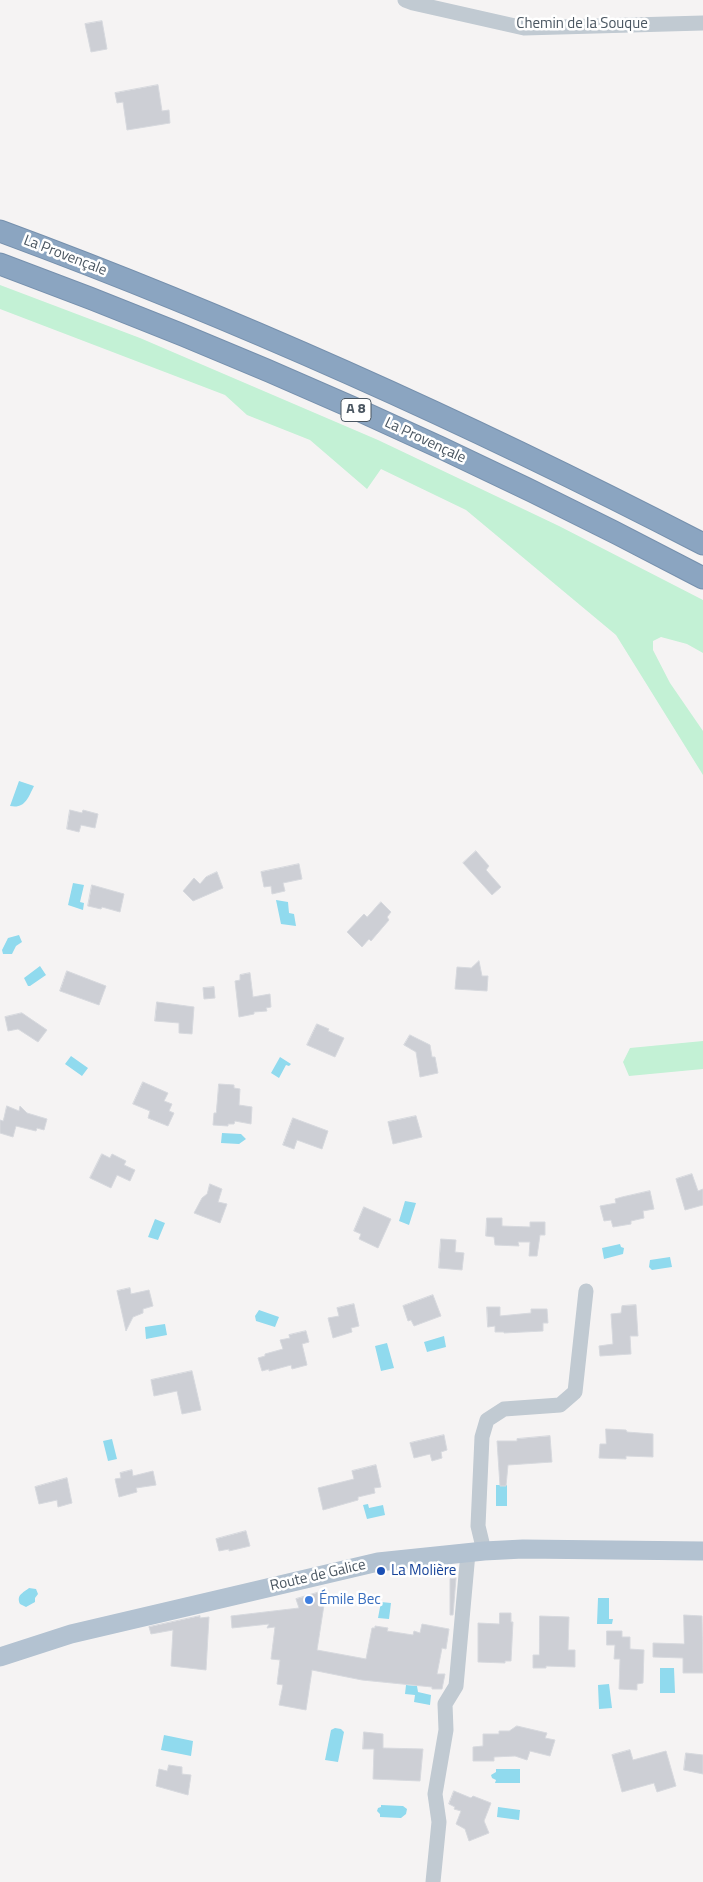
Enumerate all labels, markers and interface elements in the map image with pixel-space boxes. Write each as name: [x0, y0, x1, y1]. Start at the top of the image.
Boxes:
street label: Chemin de la Souque: [516, 15, 648, 33]
street label: La Provençale: [21, 232, 109, 280]
road number: A 8: [341, 398, 371, 422]
street label: La Provençale: [382, 414, 468, 468]
street label: Route de Galice: [268, 1556, 368, 1596]
place label: La Molière: [391, 1562, 456, 1580]
marker: La Molière: [375, 1565, 387, 1577]
place label: Émile Bec: [319, 1591, 381, 1609]
marker: Émile Bec: [303, 1594, 315, 1606]

